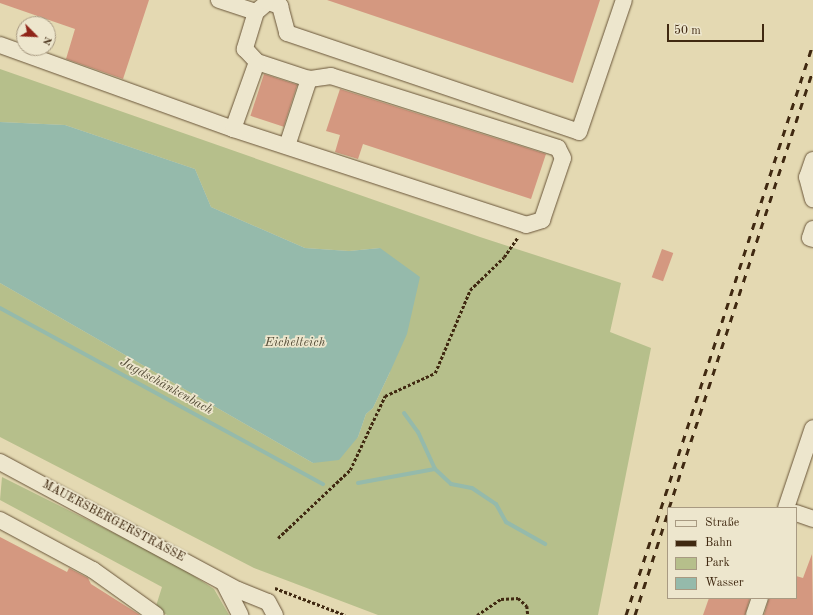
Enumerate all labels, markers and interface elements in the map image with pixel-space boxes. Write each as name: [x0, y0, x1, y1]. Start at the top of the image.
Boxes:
north arrow: [16, 16, 56, 56]
scale bar: [669, 16, 766, 42]
text: 50 m: [674, 25, 701, 37]
text: N: [40, 35, 53, 47]
water label: Eichelteich: [265, 335, 325, 351]
water label: Jagdschänkenbach: [117, 355, 215, 419]
street label: MAUERSBERGERSTRASSE: [39, 478, 187, 566]
legend: [667, 507, 797, 599]
text: Straße: [705, 517, 739, 529]
text: Bahn: [705, 537, 732, 549]
text: Park: [705, 557, 730, 569]
text: Wasser: [705, 577, 744, 589]

